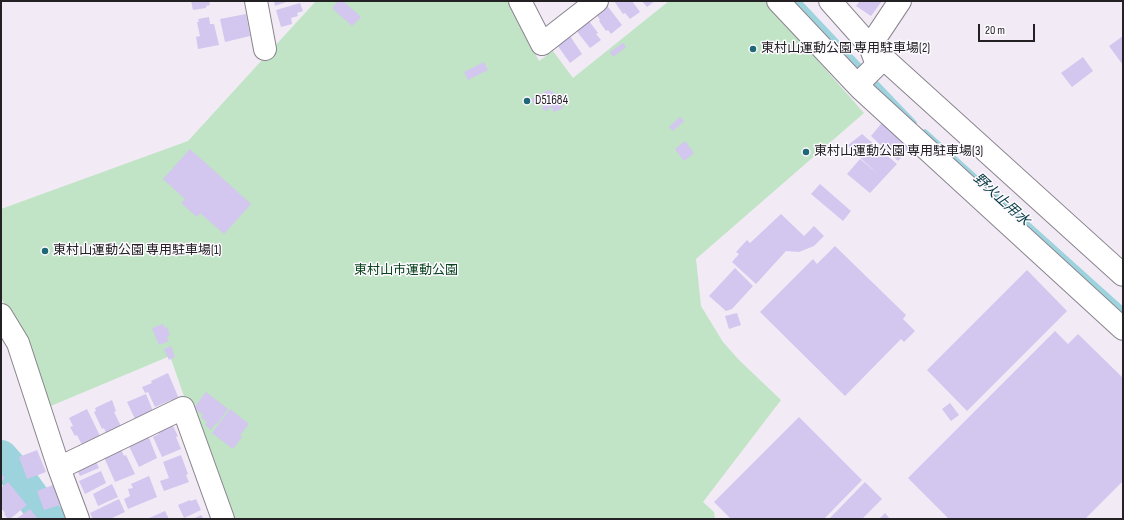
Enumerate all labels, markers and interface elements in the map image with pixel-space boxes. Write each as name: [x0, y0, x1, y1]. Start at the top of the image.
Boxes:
scale bar: [980, 16, 1037, 42]
text: 20 m: [985, 23, 1005, 38]
place label: 東村山運動公園 専用駐車場(2): [761, 41, 930, 57]
marker: 東村山運動公園 専用駐車場(2): [748, 44, 758, 54]
place label: D51684: [535, 93, 568, 109]
marker: D51684: [522, 96, 532, 106]
place label: 東村山運動公園 専用駐車場(3): [814, 144, 983, 160]
marker: 東村山運動公園 専用駐車場(3): [801, 147, 811, 157]
water label: 野火止用水: [969, 170, 1033, 230]
place label: 東村山運動公園 専用駐車場(1): [53, 243, 221, 259]
marker: 東村山運動公園 専用駐車場(1): [40, 246, 50, 256]
park label: 東村山市運動公園: [354, 263, 458, 279]

